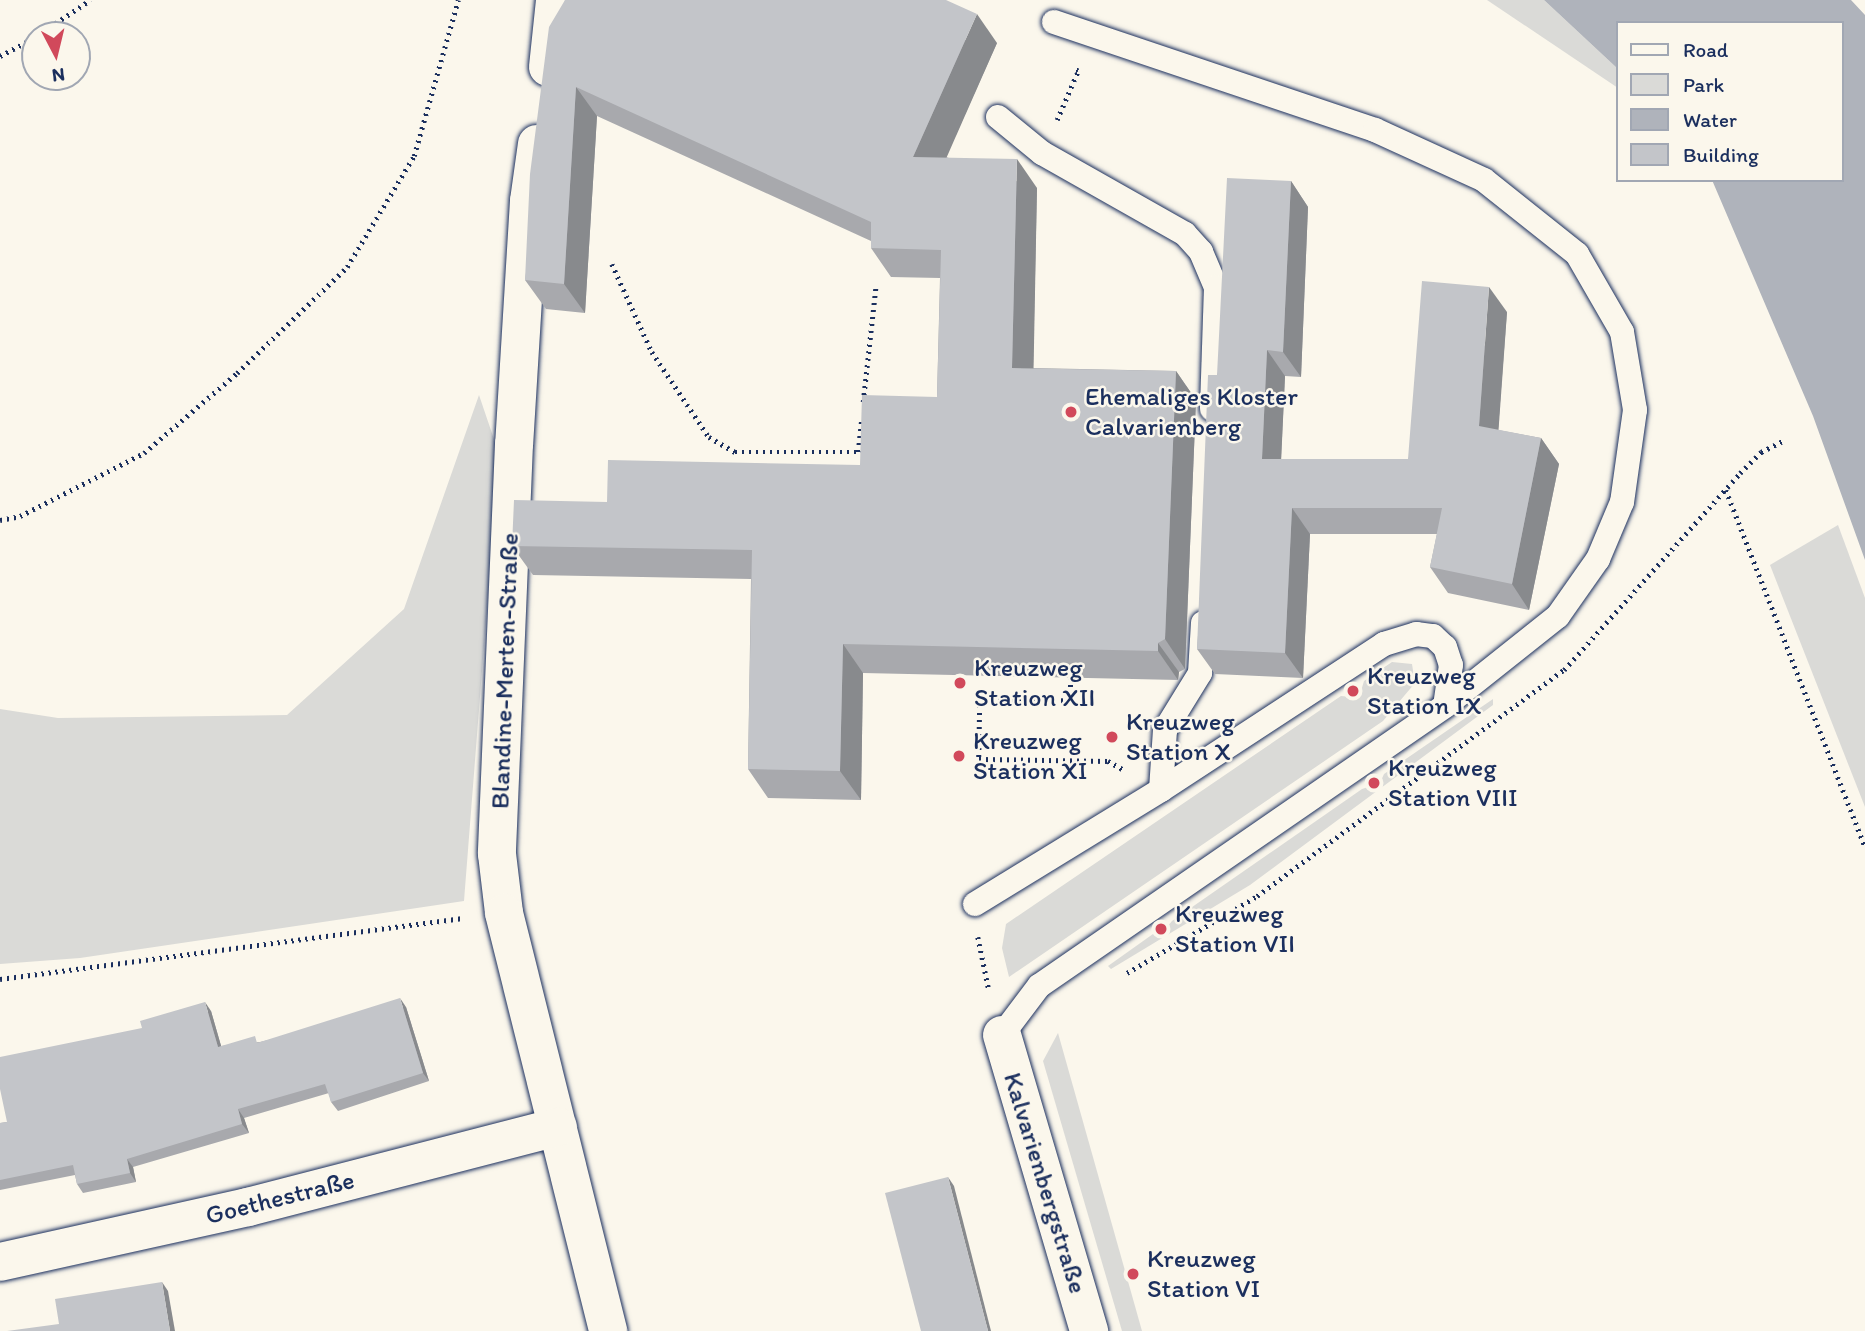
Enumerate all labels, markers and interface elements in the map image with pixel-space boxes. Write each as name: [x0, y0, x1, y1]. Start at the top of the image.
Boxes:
north arrow: [21, 21, 91, 91]
legend: [1616, 21, 1844, 182]
text: Road: [1683, 37, 1728, 62]
text: N: [51, 63, 66, 88]
text: Park: [1683, 72, 1724, 97]
text: Water: [1683, 107, 1737, 132]
text: Building: [1683, 142, 1759, 167]
place label: Ehemaliges Kloster Calvarienberg: [1085, 381, 1298, 442]
marker: Ehemaliges Kloster Calvarienberg: [1063, 404, 1079, 420]
street label: Blandine-Merten-Straße: [485, 532, 525, 810]
place label: Kreuzweg Station XII: [974, 652, 1095, 714]
place label: Kreuzweg Station IX: [1367, 660, 1481, 722]
marker: Kreuzweg Station XII: [952, 675, 968, 691]
marker: Kreuzweg Station IX: [1345, 683, 1361, 699]
place label: Kreuzweg Station X: [1126, 706, 1235, 768]
place label: Kreuzweg Station XI: [973, 725, 1087, 786]
marker: Kreuzweg Station X: [1104, 729, 1120, 745]
marker: Kreuzweg Station XI: [951, 748, 967, 764]
place label: Kreuzweg Station VIII: [1388, 752, 1518, 814]
marker: Kreuzweg Station VIII: [1366, 775, 1382, 791]
place label: Kreuzweg Station VII: [1175, 898, 1295, 960]
marker: Kreuzweg Station VII: [1153, 921, 1169, 937]
street label: Kalvarienbergstraße: [997, 1069, 1093, 1297]
street label: Goethestraße: [202, 1164, 358, 1232]
place label: Kreuzweg Station VI: [1147, 1243, 1260, 1304]
marker: Kreuzweg Station VI: [1125, 1266, 1141, 1282]

